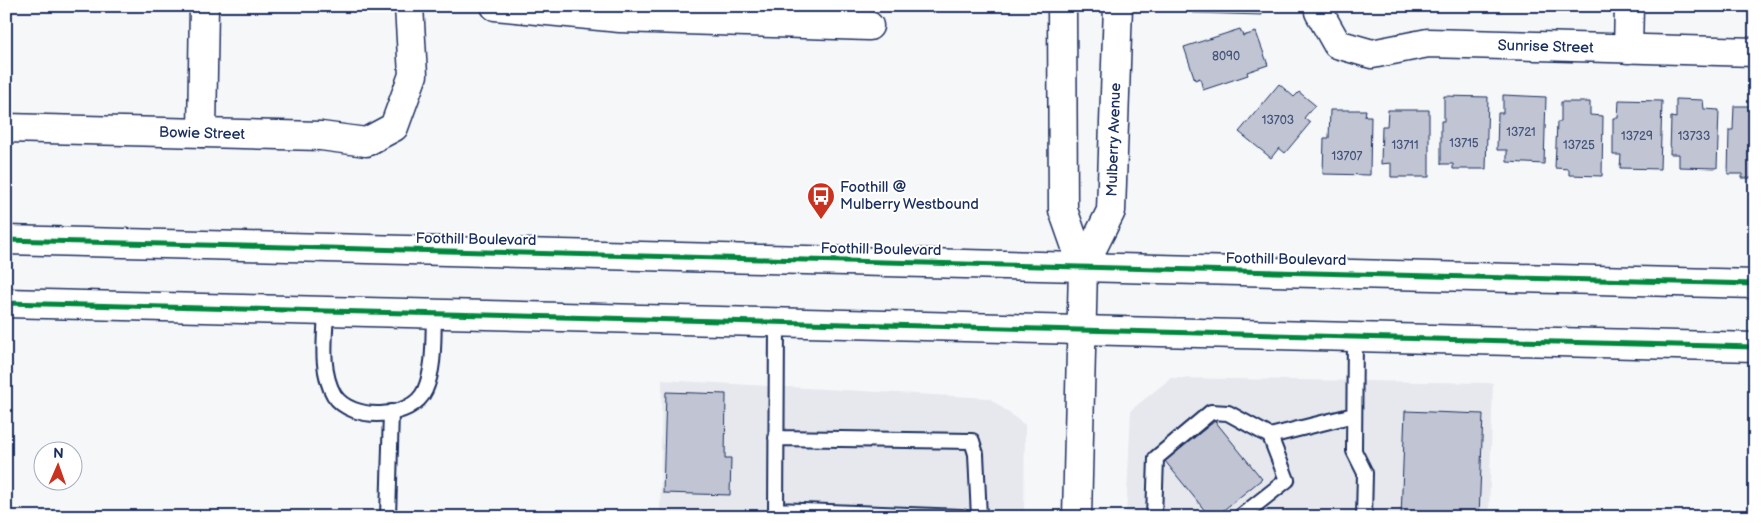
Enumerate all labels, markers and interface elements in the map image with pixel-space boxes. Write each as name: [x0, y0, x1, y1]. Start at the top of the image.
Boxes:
street label: Sunrise Street: [1497, 36, 1594, 58]
house number: 8090: [1212, 49, 1240, 64]
street label: Mulberry Avenue: [1102, 82, 1125, 197]
house number: 13703: [1262, 113, 1294, 128]
street label: Bowie Street: [159, 123, 246, 144]
house number: 13721: [1506, 125, 1536, 140]
house number: 13729: [1621, 129, 1653, 144]
house number: 13733: [1678, 129, 1710, 144]
house number: 13715: [1449, 136, 1479, 151]
house number: 13711: [1391, 138, 1419, 153]
house number: 13725: [1563, 138, 1595, 153]
house number: 13707: [1332, 149, 1363, 164]
place label: Foothill @ Mulberry Westbound: [840, 178, 979, 214]
bus stop icon: Foothill @ Mulberry Westbound: [806, 181, 836, 220]
street label: Foothill Boulevard: [415, 229, 537, 250]
street label: Foothill Boulevard: [820, 239, 942, 260]
street label: Foothill Boulevard: [1225, 249, 1347, 270]
north arrow: [32, 440, 82, 490]
text: N: [53, 445, 64, 462]

